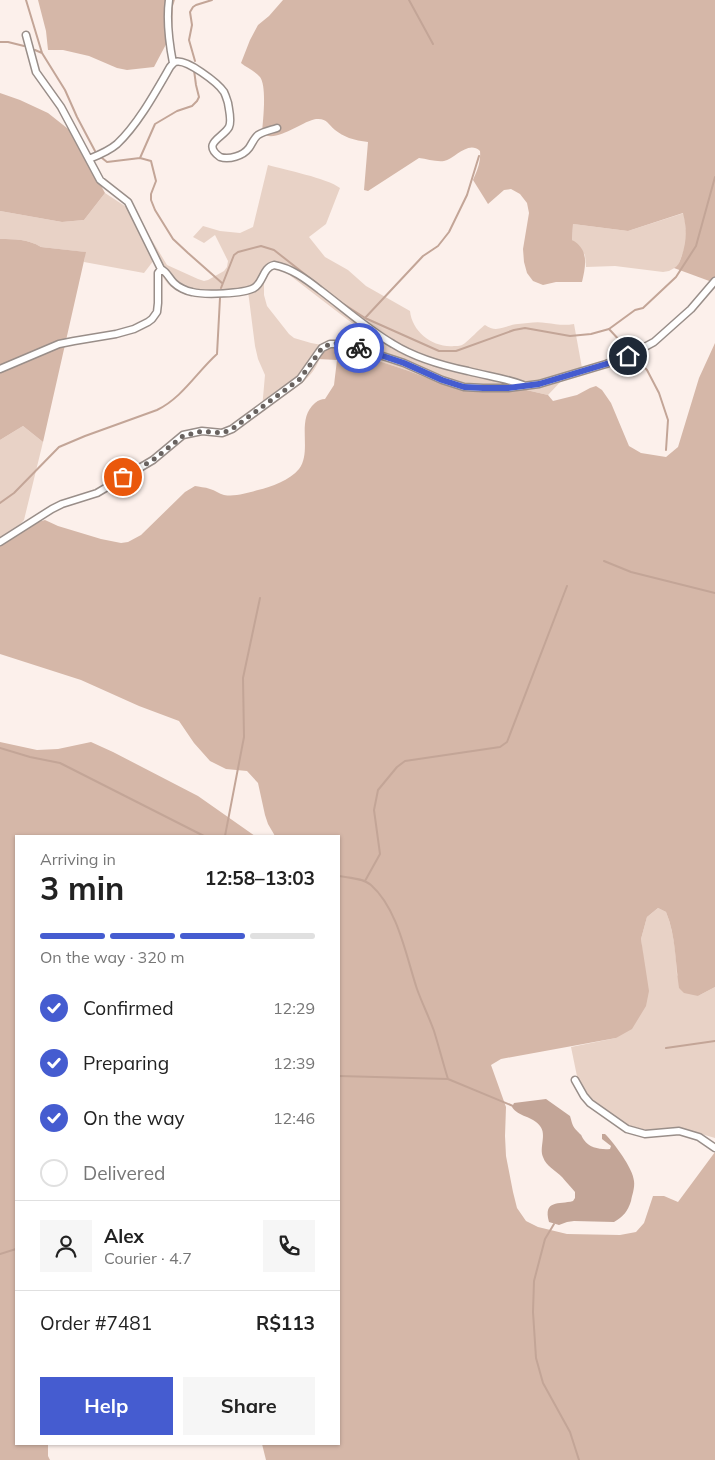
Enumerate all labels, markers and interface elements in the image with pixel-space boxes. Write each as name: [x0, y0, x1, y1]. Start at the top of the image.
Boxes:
courier: [334, 323, 384, 373]
icon: bike: [345, 334, 373, 362]
pin: [607, 335, 649, 377]
icon: home: [614, 342, 642, 370]
pin: [102, 456, 144, 498]
icon: bag: [109, 463, 137, 491]
text: Arriving in: [40, 849, 116, 869]
text: 12:58–13:03: [205, 866, 315, 890]
text: 3 min: [40, 868, 124, 908]
text: On the way · 320 m: [40, 947, 185, 967]
icon: check: [40, 994, 68, 1022]
text: Confirmed: [83, 996, 174, 1020]
text: 12:29: [273, 998, 315, 1018]
icon: check: [40, 1049, 68, 1077]
text: Preparing: [83, 1051, 169, 1075]
text: 12:39: [273, 1053, 315, 1073]
icon: check: [40, 1104, 68, 1132]
text: On the way: [83, 1106, 185, 1130]
text: 12:46: [273, 1108, 315, 1128]
text: Delivered: [83, 1161, 165, 1185]
button: person: [40, 1220, 92, 1272]
button: phone: [263, 1220, 315, 1272]
text: Alex: [104, 1224, 144, 1248]
text: Courier · 4.7: [104, 1248, 192, 1268]
text: Order #7481: [40, 1311, 152, 1335]
text: R$113: [256, 1311, 315, 1335]
button: Help: [40, 1377, 173, 1435]
button: Share: [183, 1377, 315, 1435]

